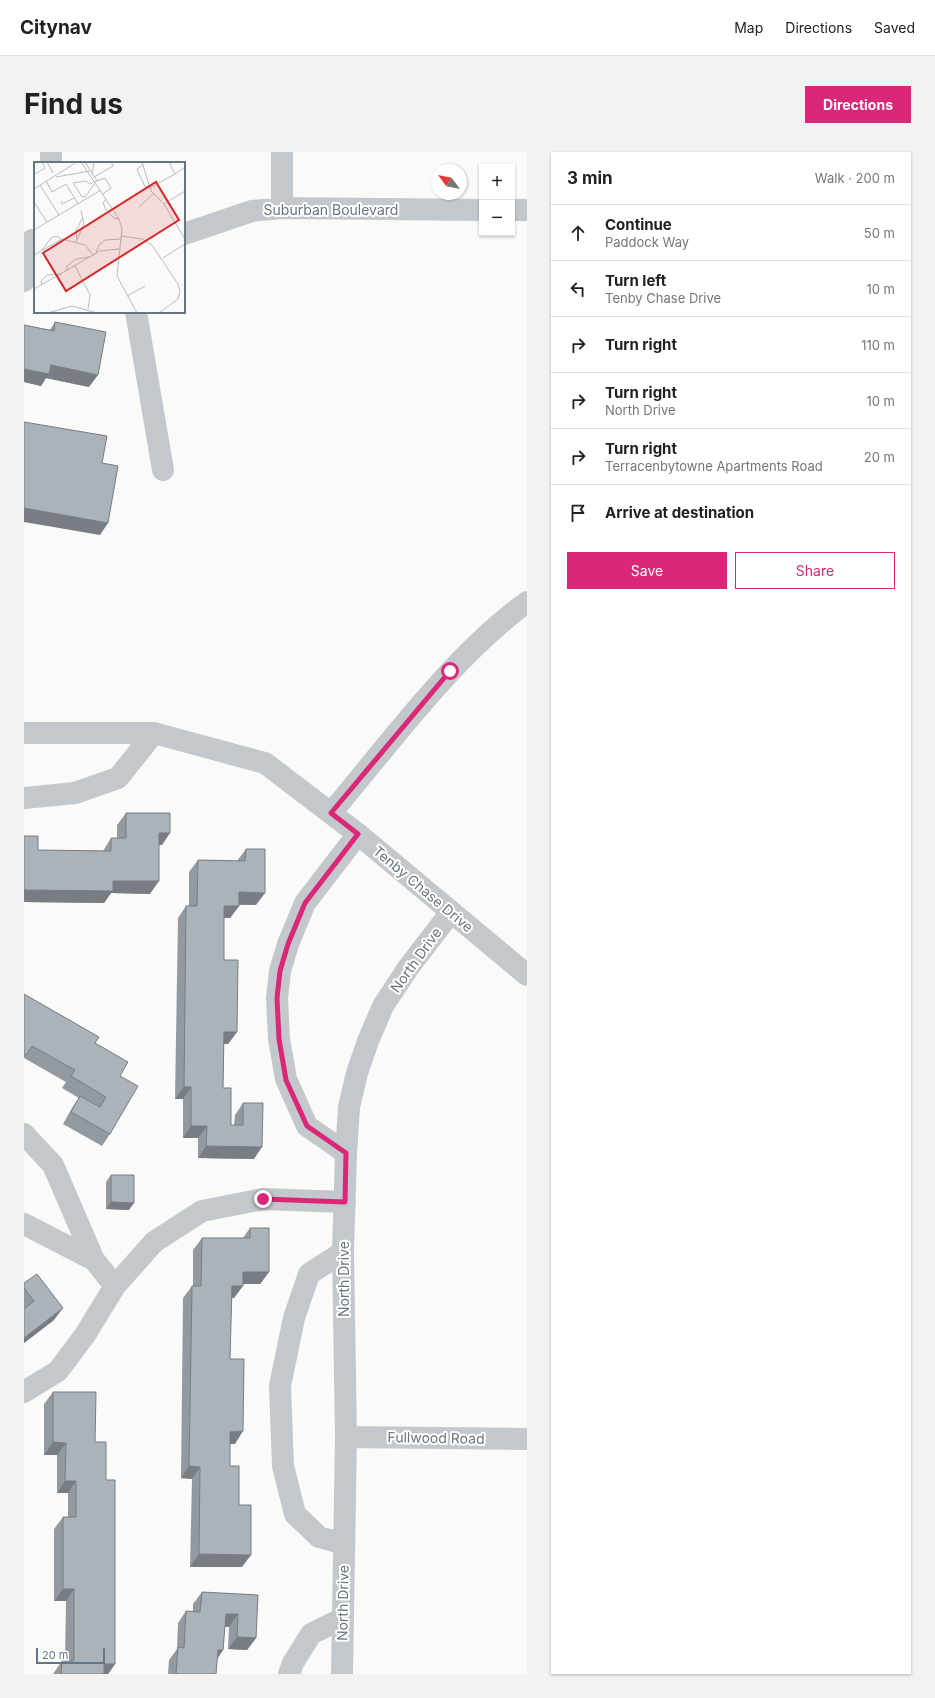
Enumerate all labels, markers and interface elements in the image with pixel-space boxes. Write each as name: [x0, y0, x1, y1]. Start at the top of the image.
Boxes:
text: Citynav: [20, 16, 92, 39]
text: Map: [734, 19, 763, 36]
text: Directions: [785, 19, 852, 36]
text: Saved: [874, 19, 915, 36]
button: Directions: [805, 86, 911, 123]
text: Find us: [24, 87, 123, 121]
inset map: [34, 162, 185, 313]
north arrow: [431, 164, 467, 200]
map controls: [479, 164, 515, 236]
button: +: [479, 164, 515, 200]
text: 3 min: [567, 168, 613, 188]
text: Walk · 200 m: [815, 170, 895, 186]
button: −: [479, 200, 515, 236]
street label: Suburban Boulevard: [264, 201, 398, 218]
text: Continue: [605, 215, 672, 234]
icon: ahead: [567, 222, 589, 244]
text: 50 m: [864, 225, 895, 241]
text: Paddock Way: [605, 234, 689, 250]
text: Turn left: [605, 271, 666, 290]
icon: left: [567, 278, 589, 300]
text: 10 m: [866, 281, 895, 297]
text: Tenby Chase Drive: [605, 290, 721, 306]
icon: right: [567, 334, 589, 356]
text: Turn right: [605, 335, 677, 354]
text: 110 m: [861, 337, 895, 353]
text: Turn right: [605, 383, 677, 402]
icon: right: [567, 390, 589, 412]
text: 10 m: [866, 393, 895, 409]
text: North Drive: [605, 402, 676, 418]
text: Turn right: [605, 439, 677, 458]
icon: right: [567, 446, 589, 468]
text: 20 m: [864, 449, 895, 465]
text: Terracenbytowne Apartments Road: [605, 458, 823, 474]
icon: arrive: [567, 502, 589, 524]
text: Arrive at destination: [605, 503, 754, 522]
button: Save: [567, 552, 727, 589]
button: Share: [735, 552, 895, 589]
route start: [441, 662, 459, 680]
street label: Tenby Chase Drive: [370, 842, 477, 935]
street label: North Drive: [386, 924, 445, 995]
route end: [254, 1190, 272, 1208]
street label: North Drive: [335, 1241, 352, 1317]
street label: Fullwood Road: [387, 1428, 485, 1447]
street label: North Drive: [333, 1565, 352, 1641]
scale bar: [36, 1646, 105, 1665]
text: 20 m: [42, 1648, 68, 1662]

